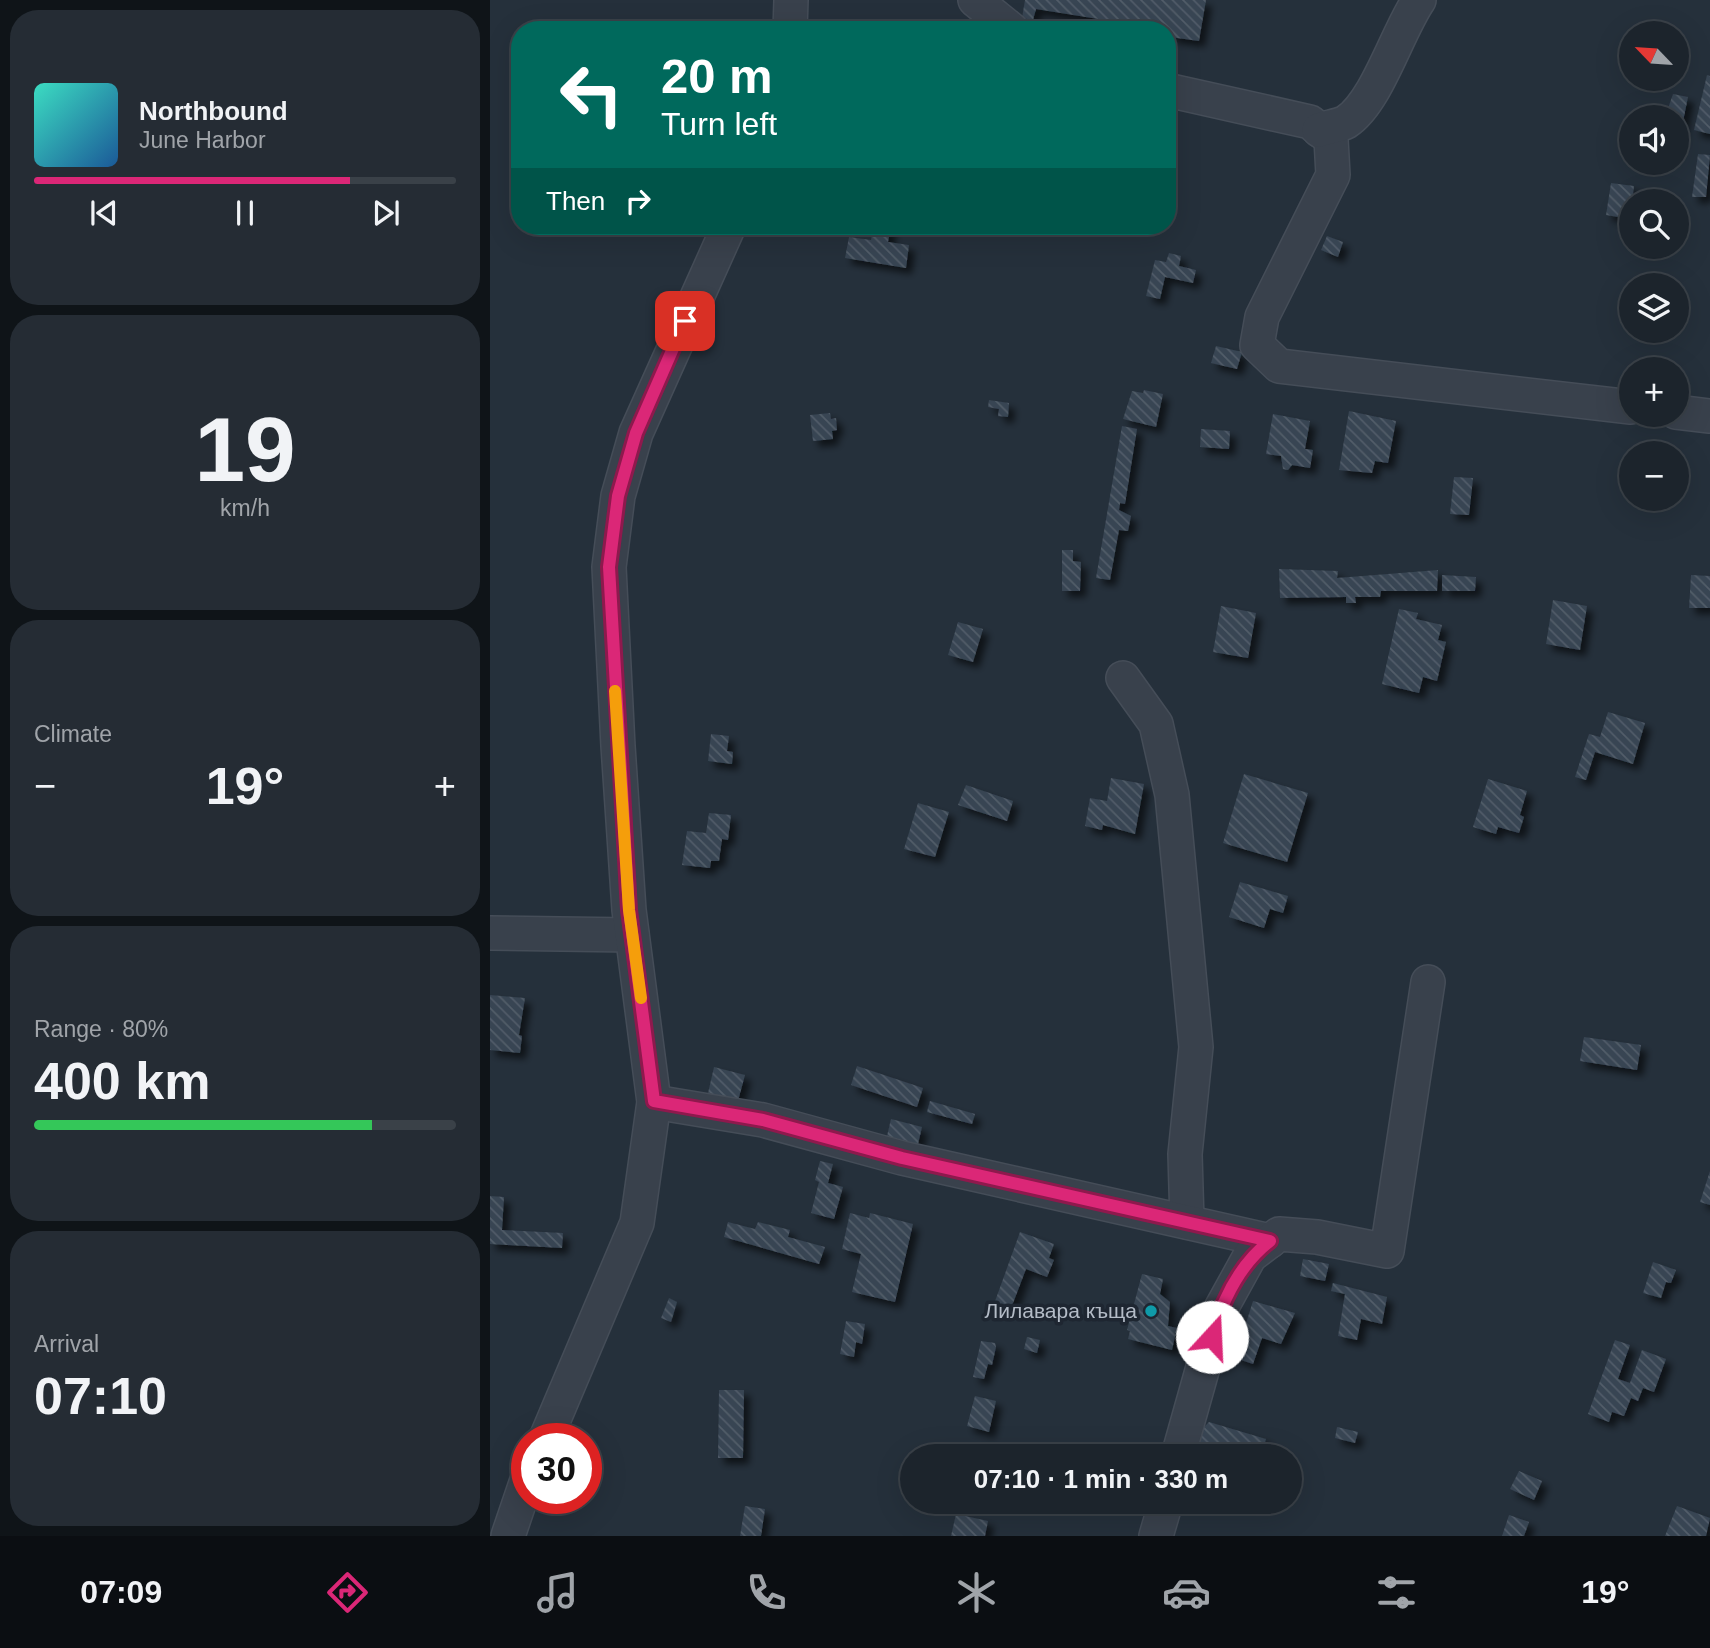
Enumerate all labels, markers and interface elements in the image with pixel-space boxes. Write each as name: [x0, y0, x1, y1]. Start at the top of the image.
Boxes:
north arrow: [1619, 21, 1689, 91]
map controls: [1619, 21, 1689, 511]
icon: left: [546, 49, 637, 140]
text: 20 m: [661, 49, 773, 103]
text: Northbound: [139, 96, 288, 126]
button: sound: [1619, 105, 1689, 175]
text: Turn left: [661, 106, 777, 142]
text: June Harbor: [139, 127, 266, 153]
icon: right: [619, 182, 657, 220]
text: Then: [546, 186, 605, 216]
button: search: [1619, 189, 1689, 259]
icon: previous: [85, 194, 123, 232]
icon: pause: [226, 194, 264, 232]
icon: next: [367, 194, 405, 232]
button: layers: [1619, 273, 1689, 343]
pin: [655, 291, 715, 351]
icon: arrive: [666, 302, 704, 340]
button: +: [1619, 357, 1689, 427]
text: 19: [194, 399, 296, 500]
button: −: [1619, 441, 1689, 511]
text: km/h: [220, 495, 270, 521]
text: Climate: [34, 721, 112, 747]
text: 19°: [206, 757, 284, 815]
text: −: [34, 765, 56, 807]
text: +: [434, 765, 456, 807]
text: Range · 80%: [34, 1016, 168, 1042]
text: 400 km: [34, 1052, 210, 1110]
place label: Лилавара къща: [984, 1299, 1137, 1322]
position arrow: [1175, 1300, 1249, 1374]
marker: Лилавара къща: [1143, 1303, 1159, 1319]
text: Arrival: [34, 1331, 99, 1357]
text: 07:10: [34, 1367, 167, 1425]
speed limit sign: 30: [511, 1423, 602, 1514]
text: 07:10 · 1 min · 330 m: [974, 1464, 1228, 1494]
icon: directions: [323, 1568, 372, 1617]
icon: music: [533, 1568, 582, 1617]
icon: phone: [742, 1568, 791, 1617]
icon: climate: [952, 1568, 1001, 1617]
icon: car: [1162, 1568, 1211, 1617]
icon: filters: [1372, 1568, 1421, 1617]
text: 07:09: [80, 1574, 162, 1610]
text: 19°: [1581, 1574, 1630, 1610]

